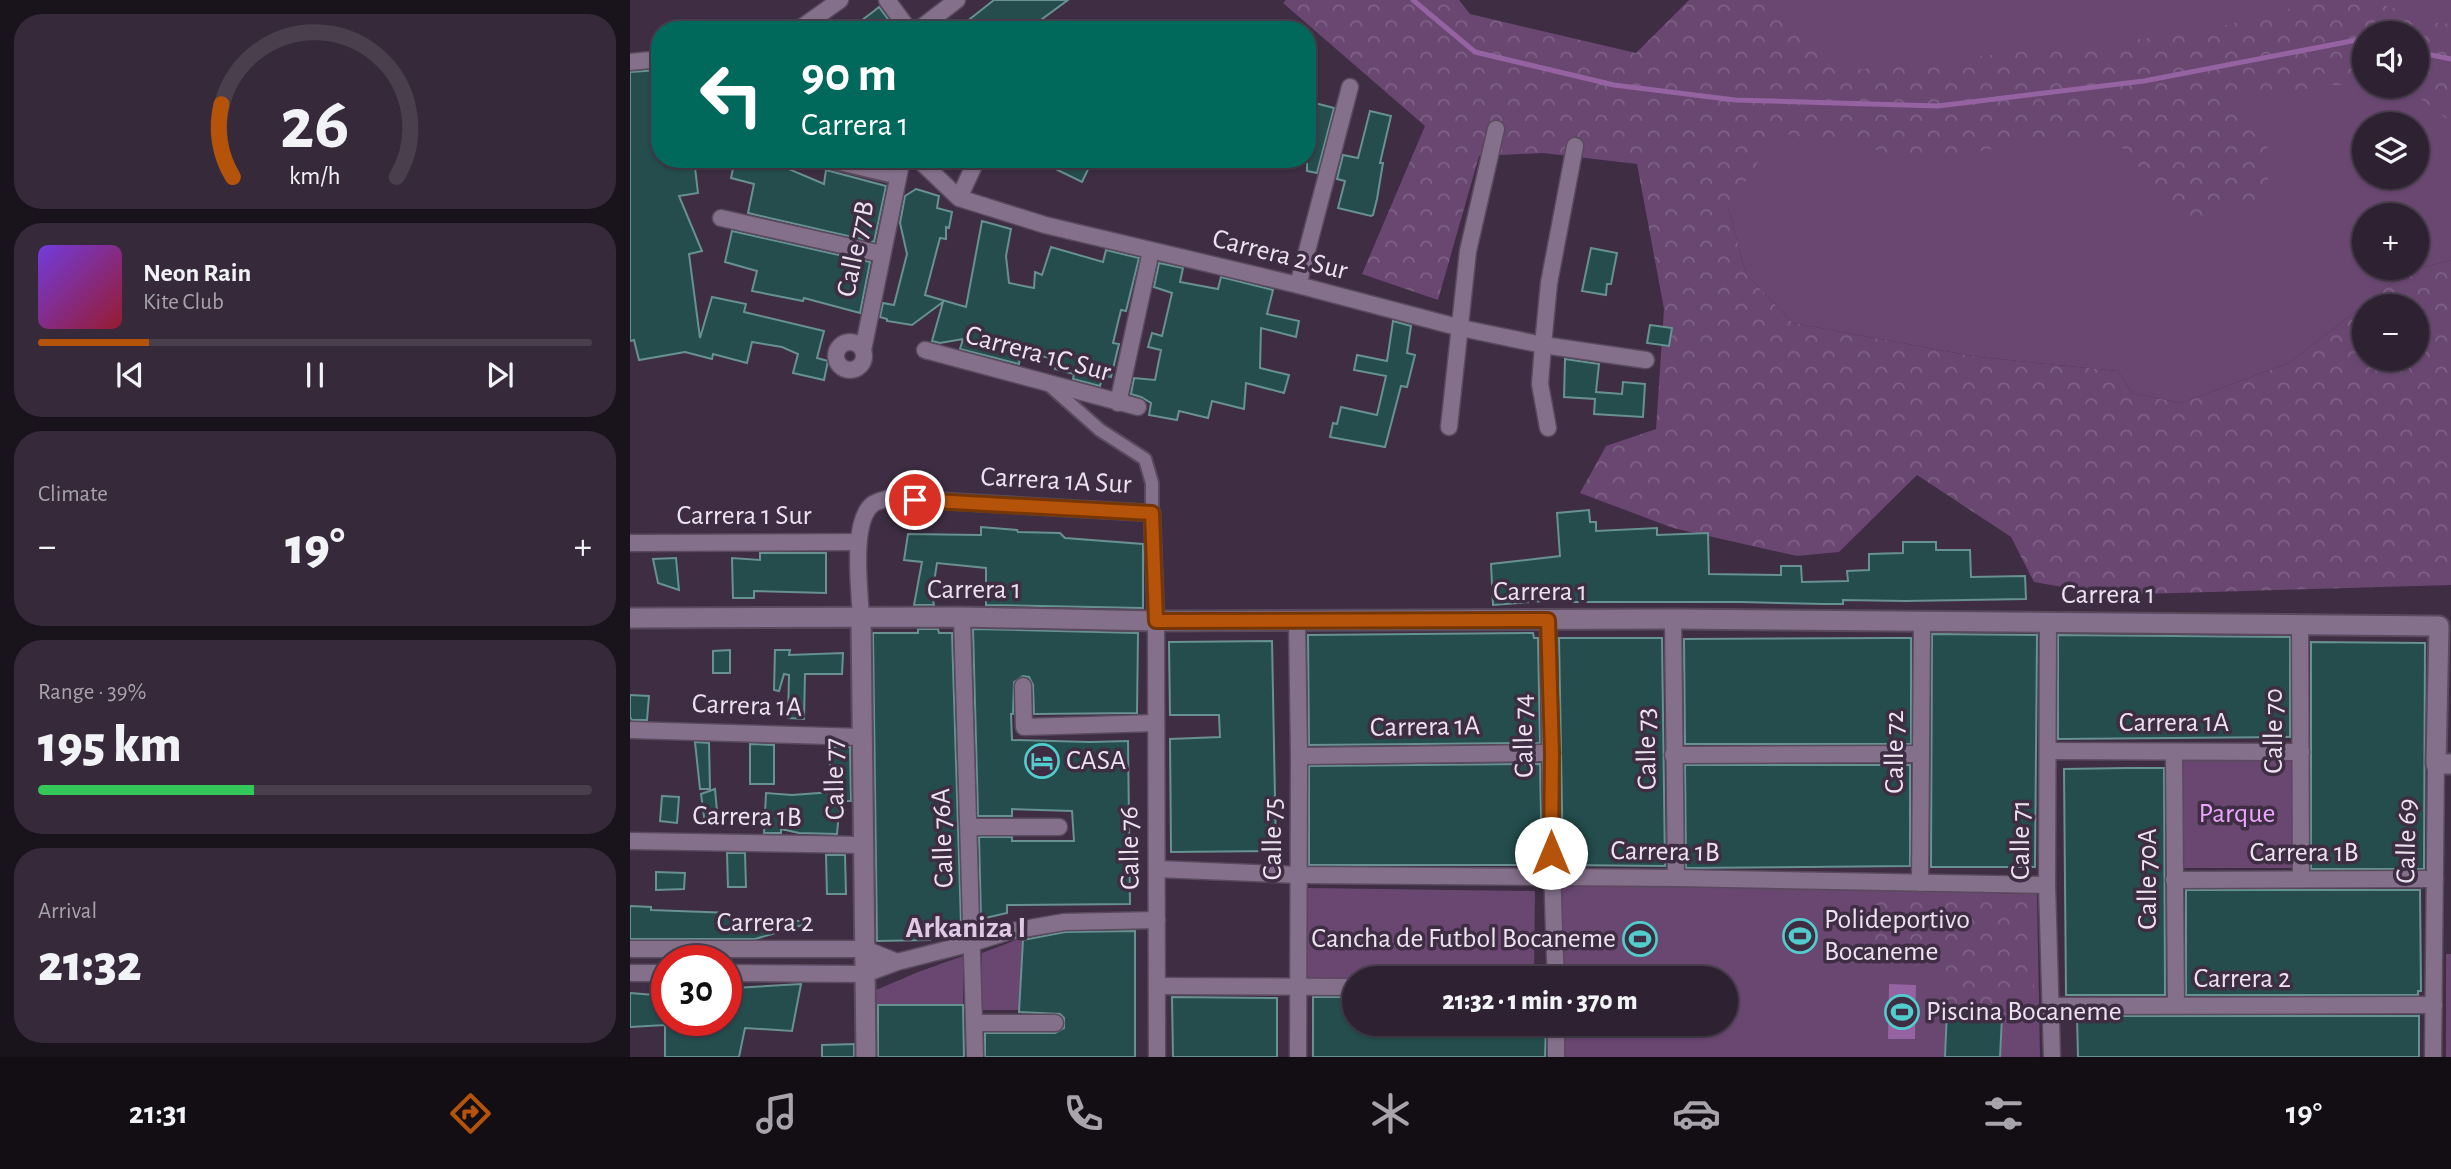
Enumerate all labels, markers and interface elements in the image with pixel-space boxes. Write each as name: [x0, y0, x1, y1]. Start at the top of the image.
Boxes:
map controls: [2352, 21, 2429, 371]
button: sound: [2352, 21, 2429, 98]
icon: left: [686, 49, 777, 140]
text: 90 m: [801, 51, 897, 100]
text: 26: [280, 90, 350, 163]
text: Carrera 1: [801, 109, 909, 141]
button: layers: [2352, 112, 2429, 189]
text: km/h: [289, 164, 341, 189]
street label: Calle 77B: [832, 199, 880, 299]
button: +: [2352, 203, 2429, 280]
street label: Carrera 2 Sur: [1210, 225, 1350, 285]
text: Neon Rain: [143, 260, 251, 286]
text: Kite Club: [143, 291, 224, 314]
button: −: [2352, 294, 2429, 371]
street label: Carrera 1C Sur: [962, 321, 1114, 387]
icon: previous: [111, 356, 149, 394]
icon: pause: [296, 356, 334, 394]
icon: next: [481, 356, 519, 394]
street label: Carrera 1A Sur: [980, 463, 1132, 499]
pin: [885, 470, 945, 530]
icon: arrive: [896, 481, 934, 519]
text: Climate: [38, 483, 108, 506]
street label: Carrera 1 Sur: [676, 502, 812, 530]
text: 19°: [285, 521, 345, 573]
text: −: [38, 528, 56, 566]
text: +: [574, 528, 592, 566]
street label: Carrera 1: [927, 576, 1021, 604]
street label: Carrera 1: [1493, 578, 1587, 606]
street label: Carrera 1: [2061, 581, 2155, 609]
text: Range · 39%: [38, 681, 146, 704]
street label: Calle 70: [2260, 688, 2288, 774]
street label: Carrera 1A: [691, 690, 803, 722]
street label: Calle 74: [1509, 694, 1539, 778]
street label: Calle 73: [1632, 708, 1662, 790]
street label: Carrera 1A: [2119, 709, 2229, 737]
street label: Calle 72: [1881, 710, 1909, 794]
street label: Carrera 1A: [1370, 712, 1480, 742]
text: 195 km: [38, 719, 182, 771]
street label: Calle 77: [820, 738, 850, 820]
hotel icon: CASA: [1023, 742, 1061, 780]
place label: CASA: [1066, 747, 1126, 775]
street label: Calle 76A: [927, 788, 959, 888]
street label: Calle 75: [1259, 798, 1287, 880]
street label: Calle 69: [2392, 798, 2422, 884]
street label: Calle 71: [2007, 800, 2035, 880]
park label: Parque: [2199, 800, 2275, 828]
street label: Carrera 1B: [692, 802, 802, 832]
street label: Calle 76: [1115, 806, 1145, 890]
position arrow: [1514, 816, 1588, 890]
street label: Calle 70A: [2134, 828, 2162, 930]
street label: Carrera 1B: [1610, 837, 1720, 867]
street label: Carrera 1B: [2249, 839, 2359, 867]
text: Arrival: [38, 900, 97, 923]
place label: Polideportivo Bocaneme: [1824, 906, 1970, 966]
street label: Carrera 2: [716, 909, 814, 937]
district label: Arkaniza I: [906, 913, 1026, 943]
sports icon: Polideportivo Bocaneme: [1781, 917, 1819, 955]
sports icon: Cancha de Futbol Bocaneme: [1621, 920, 1659, 958]
place label: Cancha de Futbol Bocaneme: [1311, 925, 1616, 953]
text: 21:32: [38, 938, 142, 990]
speed limit sign: 30: [651, 945, 742, 1036]
street label: Carrera 2: [2193, 965, 2291, 993]
text: 21:32 · 1 min · 370 m: [1442, 988, 1638, 1014]
sports icon: Piscina Bocaneme: [1883, 993, 1921, 1031]
place label: Piscina Bocaneme: [1926, 998, 2122, 1026]
icon: directions: [446, 1089, 495, 1138]
icon: music: [752, 1089, 801, 1138]
icon: phone: [1059, 1089, 1108, 1138]
icon: climate: [1366, 1089, 1415, 1138]
icon: car: [1672, 1089, 1721, 1138]
icon: filters: [1979, 1089, 2028, 1138]
text: 21:31: [129, 1097, 188, 1129]
text: 19°: [2286, 1097, 2322, 1129]

